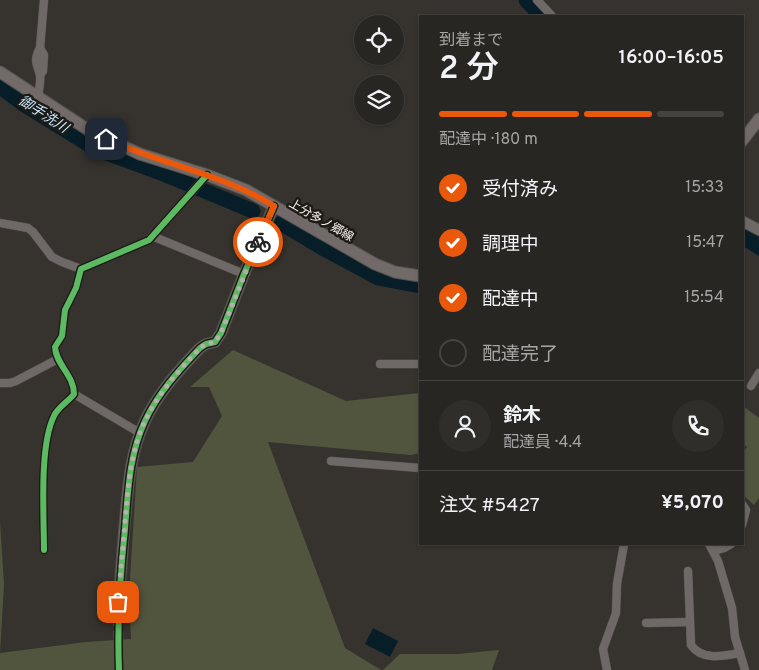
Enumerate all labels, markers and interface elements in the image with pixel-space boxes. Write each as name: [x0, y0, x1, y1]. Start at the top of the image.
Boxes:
map controls: [354, 15, 404, 125]
button: locate: [354, 15, 404, 65]
text: 到着まで: [439, 31, 503, 51]
text: 16:00–16:05: [619, 46, 724, 70]
text: 2 分: [439, 50, 498, 90]
button: layers: [354, 75, 404, 125]
water label: 御手洗川: [15, 93, 73, 138]
pin: [85, 118, 127, 160]
icon: home: [92, 125, 120, 153]
text: 配達中 · 180 m: [439, 130, 538, 150]
icon: check: [439, 174, 467, 202]
text: 受付済み: [482, 178, 558, 202]
text: 15:33: [685, 178, 724, 198]
street label: 上分多ノ郷線: [286, 196, 356, 246]
courier: [233, 217, 283, 267]
icon: bike: [244, 228, 272, 256]
icon: check: [439, 229, 467, 257]
text: 調理中: [482, 233, 539, 257]
text: 15:47: [686, 233, 724, 253]
icon: check: [439, 284, 467, 312]
text: 配達中: [482, 288, 539, 312]
text: 15:54: [684, 288, 724, 308]
text: 配達完了: [482, 343, 558, 367]
button: person: [439, 400, 491, 452]
button: phone: [672, 400, 724, 452]
text: 鈴木: [503, 404, 541, 428]
text: 配達員 · 4.4: [503, 433, 582, 453]
text: ¥5,070: [661, 491, 724, 515]
text: 注文 #5427: [439, 494, 540, 518]
pin: [97, 581, 139, 623]
icon: bag: [104, 588, 132, 616]

